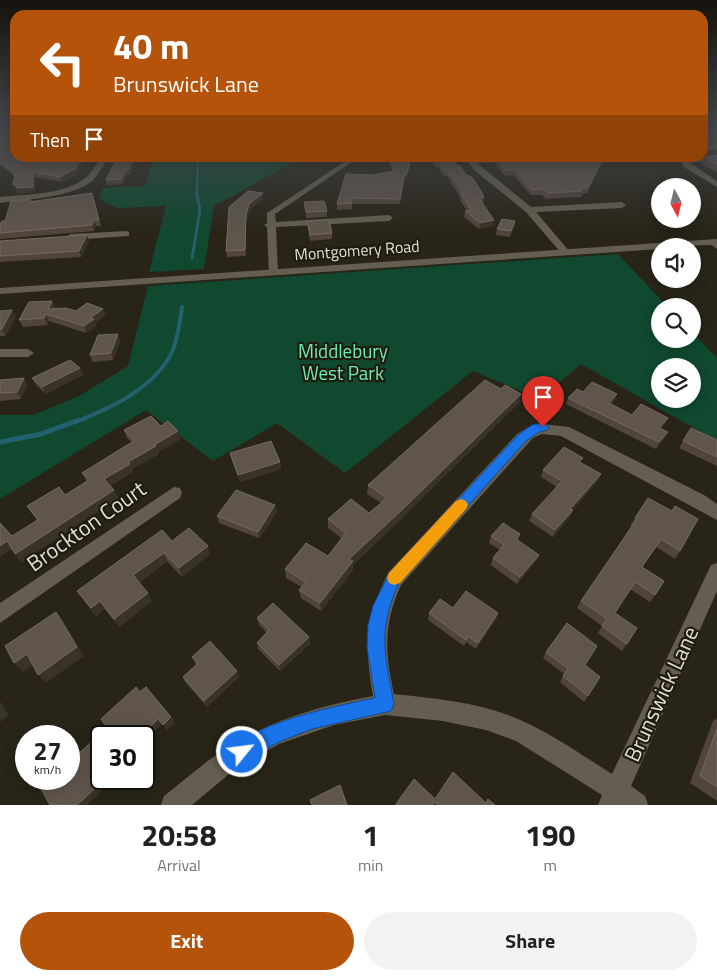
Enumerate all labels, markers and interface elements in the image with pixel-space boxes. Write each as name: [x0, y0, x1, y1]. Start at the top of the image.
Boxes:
text: 40 m: [113, 19, 189, 73]
icon: left: [30, 30, 95, 95]
text: Brunswick Lane: [113, 67, 259, 101]
text: Then: [30, 125, 70, 154]
icon: arrive: [80, 125, 108, 153]
north arrow: [651, 178, 701, 228]
map controls: [651, 178, 701, 408]
street label: Montgomery Road: [294, 234, 420, 266]
button: sound: [651, 238, 701, 288]
button: search: [651, 298, 701, 348]
park label: Middlebury West Park: [298, 336, 388, 387]
button: layers: [651, 358, 701, 408]
pin: [522, 376, 564, 427]
icon: arrive: [529, 383, 557, 411]
street label: Brockton Court: [19, 472, 153, 580]
street label: Brunswick Lane: [615, 621, 707, 767]
speed limit sign: 30: [90, 725, 155, 790]
position arrow: [215, 725, 267, 777]
text: 27: [33, 732, 62, 770]
text: km/h: [34, 760, 61, 779]
text: 20:58: [142, 812, 216, 858]
text: 1: [362, 812, 379, 858]
text: 190: [525, 812, 575, 858]
text: Arrival: [157, 853, 201, 877]
text: min: [358, 853, 383, 877]
text: m: [544, 853, 557, 877]
button: Exit: [20, 912, 354, 970]
button: Share: [364, 912, 697, 970]

